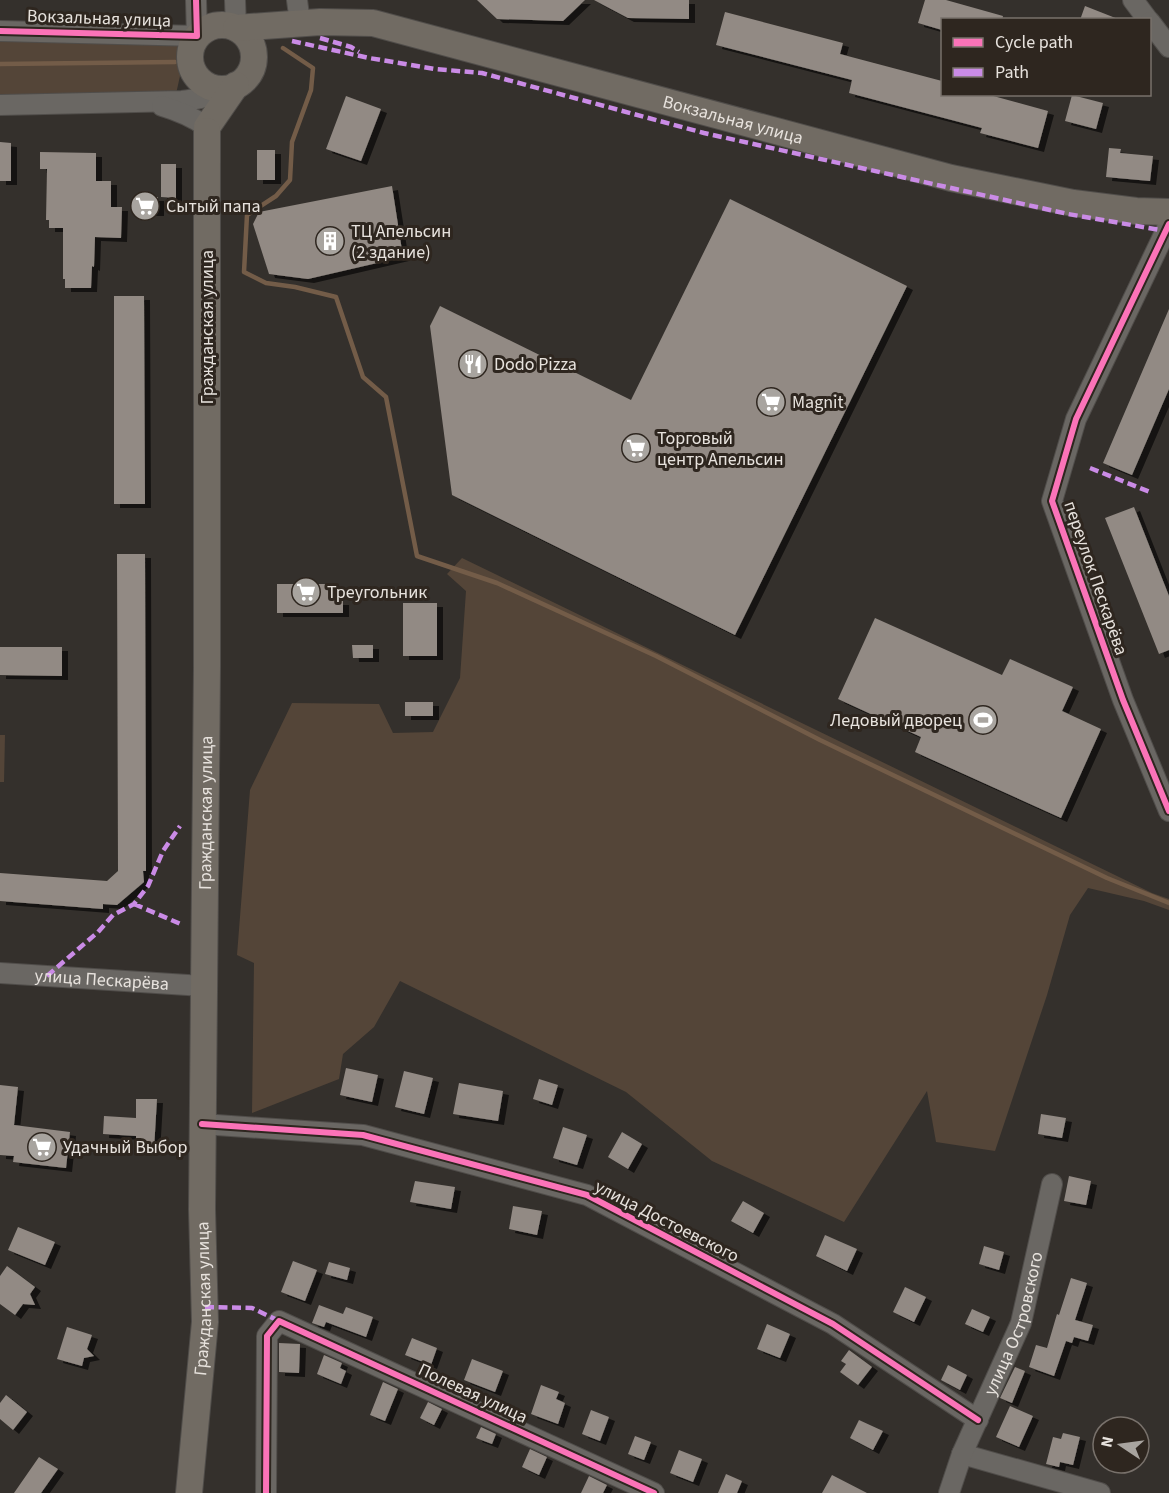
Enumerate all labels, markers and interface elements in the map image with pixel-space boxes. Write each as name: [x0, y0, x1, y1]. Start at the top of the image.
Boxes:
street label: Вокзальная улица: [27, 3, 171, 34]
legend: [941, 18, 1151, 96]
text: Cycle path: [995, 30, 1073, 55]
text: Path: [995, 60, 1029, 85]
street label: Вокзальная улица: [660, 89, 806, 151]
supermarket icon: Сытый папа: [129, 190, 161, 222]
place label: Сытый папа: [166, 194, 261, 219]
place label: ТЦ Апельсин (2 здание): [351, 219, 451, 265]
building icon: ТЦ Апельсин (2 здание): [314, 225, 346, 257]
street label: Гражданская улица: [195, 250, 220, 404]
restaurant icon: Dodo Pizza: [457, 348, 489, 380]
place label: Dodo Pizza: [494, 352, 577, 377]
supermarket icon: Magnit: [755, 386, 787, 418]
place label: Magnit: [792, 390, 844, 415]
place label: Торговый центр Апельсин: [657, 426, 784, 472]
supermarket icon: Торговый центр Апельсин: [620, 432, 652, 464]
street label: переулок Пескарёва: [1057, 498, 1134, 659]
supermarket icon: Треугольник: [290, 576, 322, 608]
place label: Треугольник: [327, 580, 427, 605]
sports icon: Ледовый дворец: [967, 704, 999, 736]
place label: Ледовый дворец: [830, 708, 962, 733]
street label: Гражданская улица: [193, 735, 219, 890]
street label: улица Пескарёва: [34, 963, 170, 997]
supermarket icon: Удачный Выбор: [26, 1131, 58, 1163]
place label: Удачный Выбор: [63, 1135, 187, 1160]
street label: улица Достоевского: [590, 1174, 743, 1269]
street label: Гражданская улица: [188, 1221, 218, 1377]
street label: улица Островского: [978, 1249, 1050, 1400]
street label: Полевая улица: [414, 1357, 532, 1430]
north arrow: [1091, 1415, 1151, 1475]
text: N: [1095, 1434, 1119, 1450]

